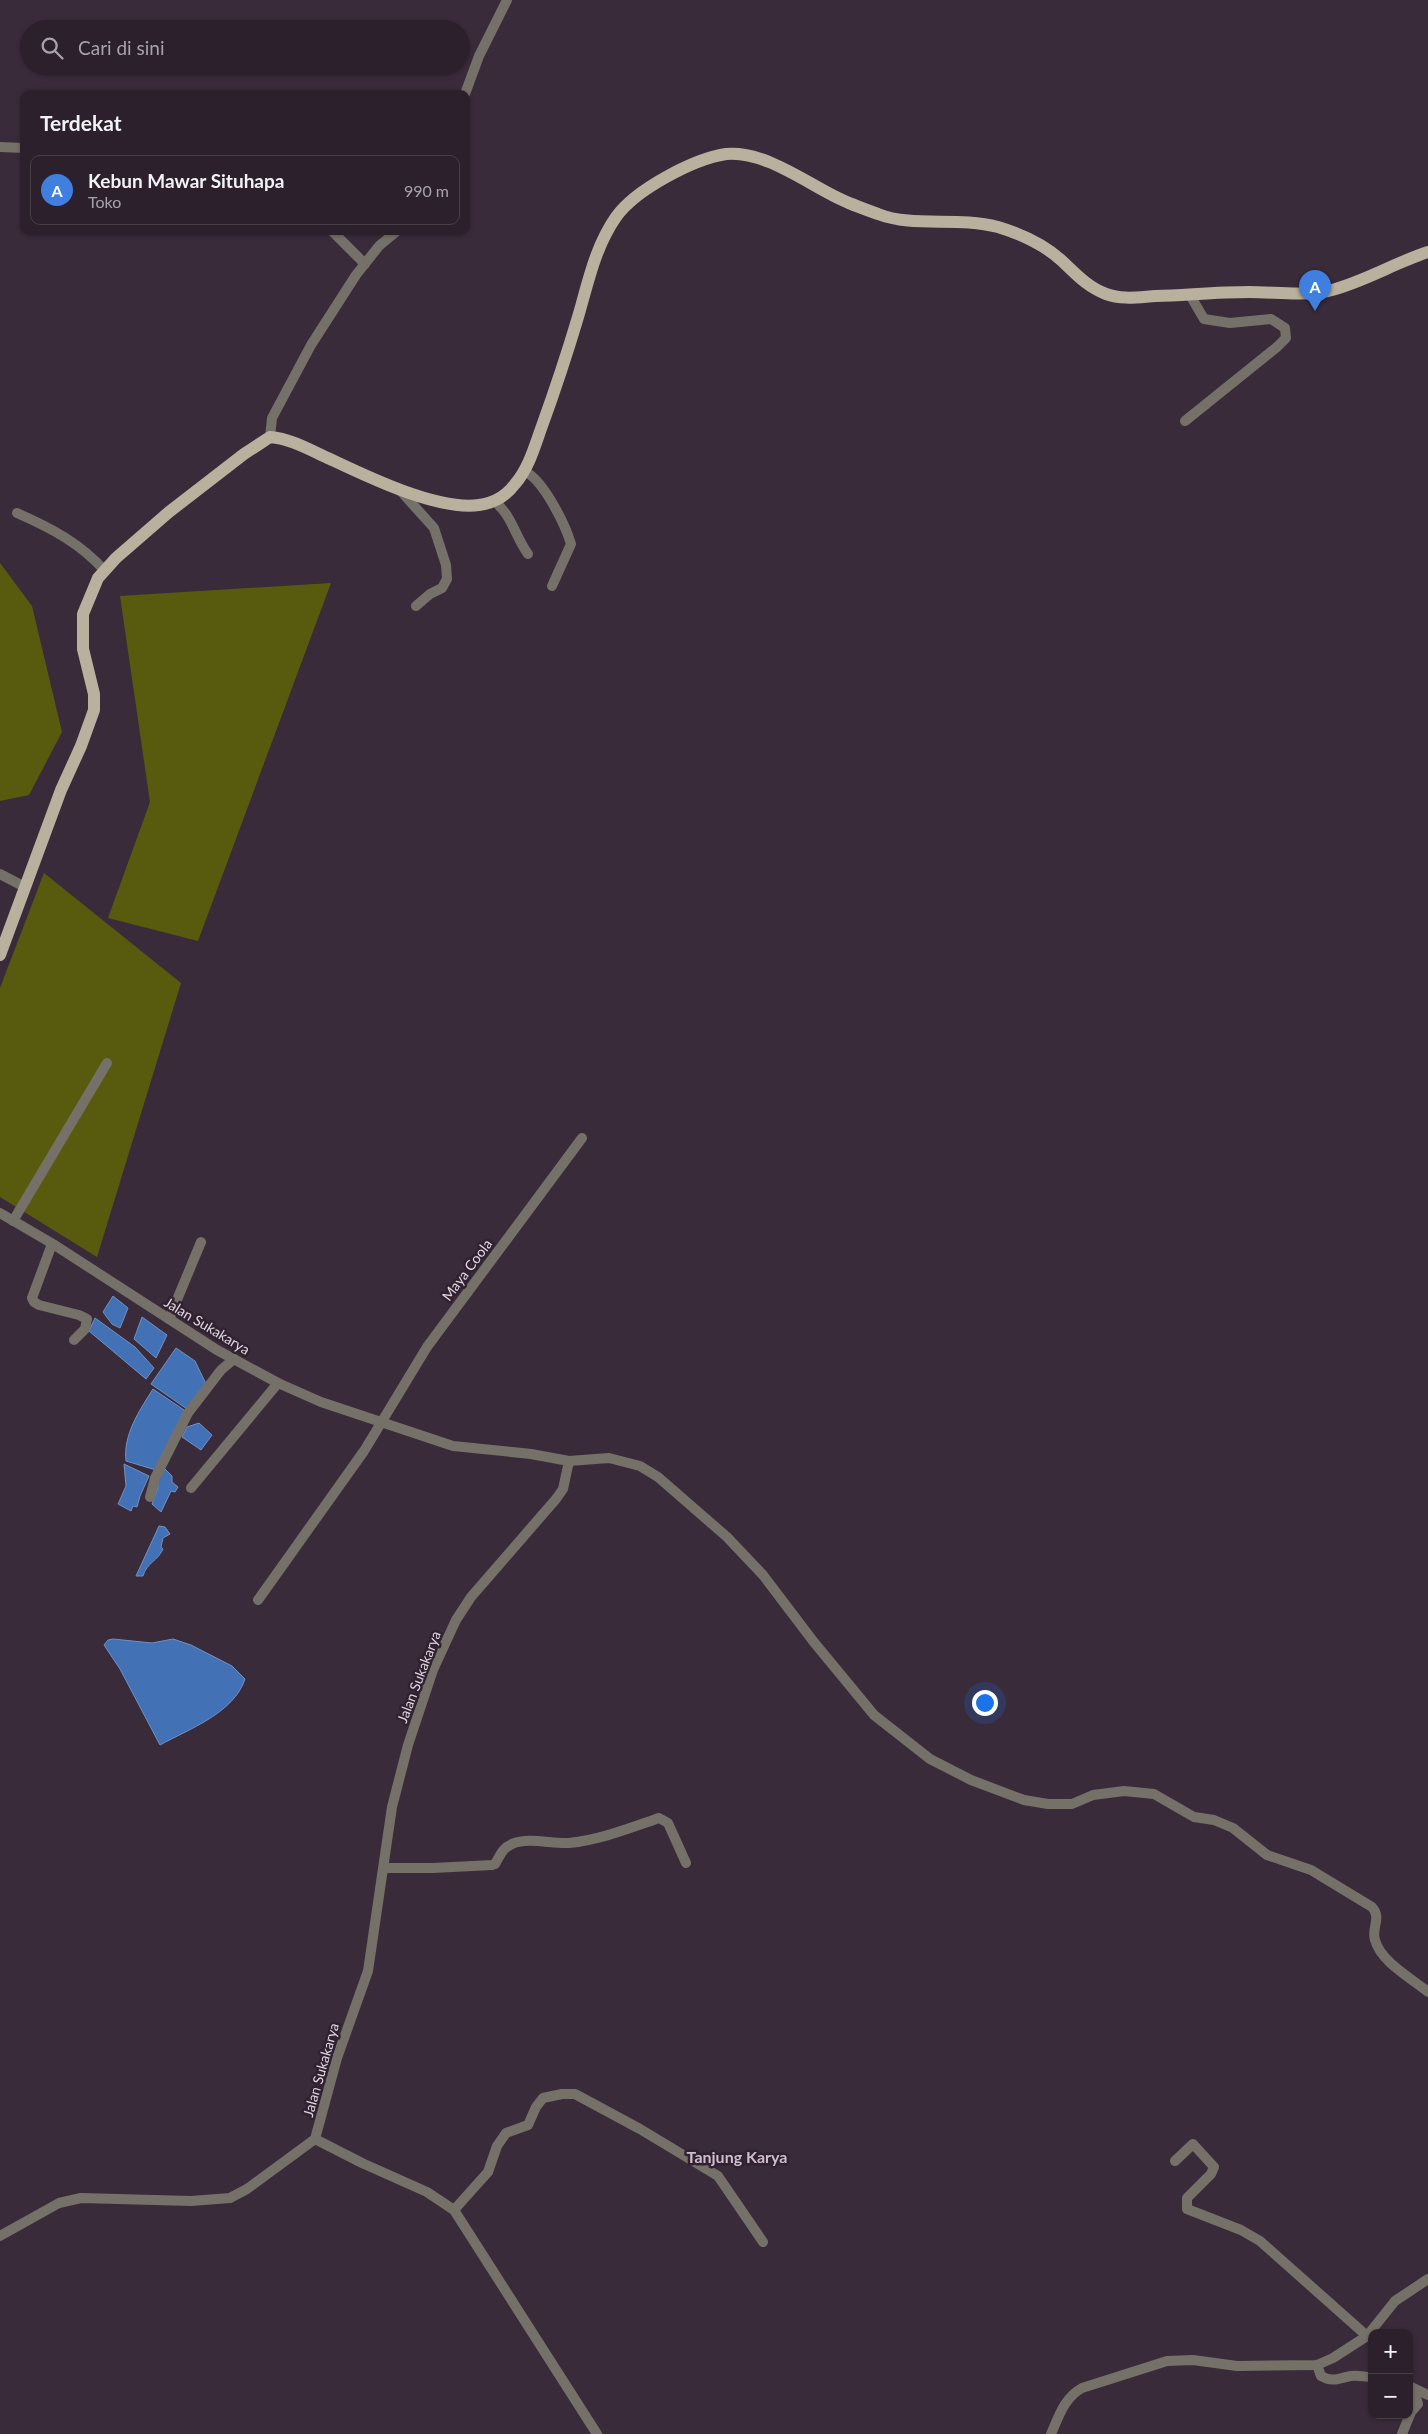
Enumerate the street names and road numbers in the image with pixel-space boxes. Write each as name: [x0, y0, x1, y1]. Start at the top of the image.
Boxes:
street label: Maya Coola: [438, 1236, 495, 1304]
street label: Jalan Sukakarya: [161, 1293, 253, 1358]
street label: Jalan Sukakarya: [393, 1629, 444, 1725]
street label: Jalan Sukakarya: [299, 2021, 342, 2119]

